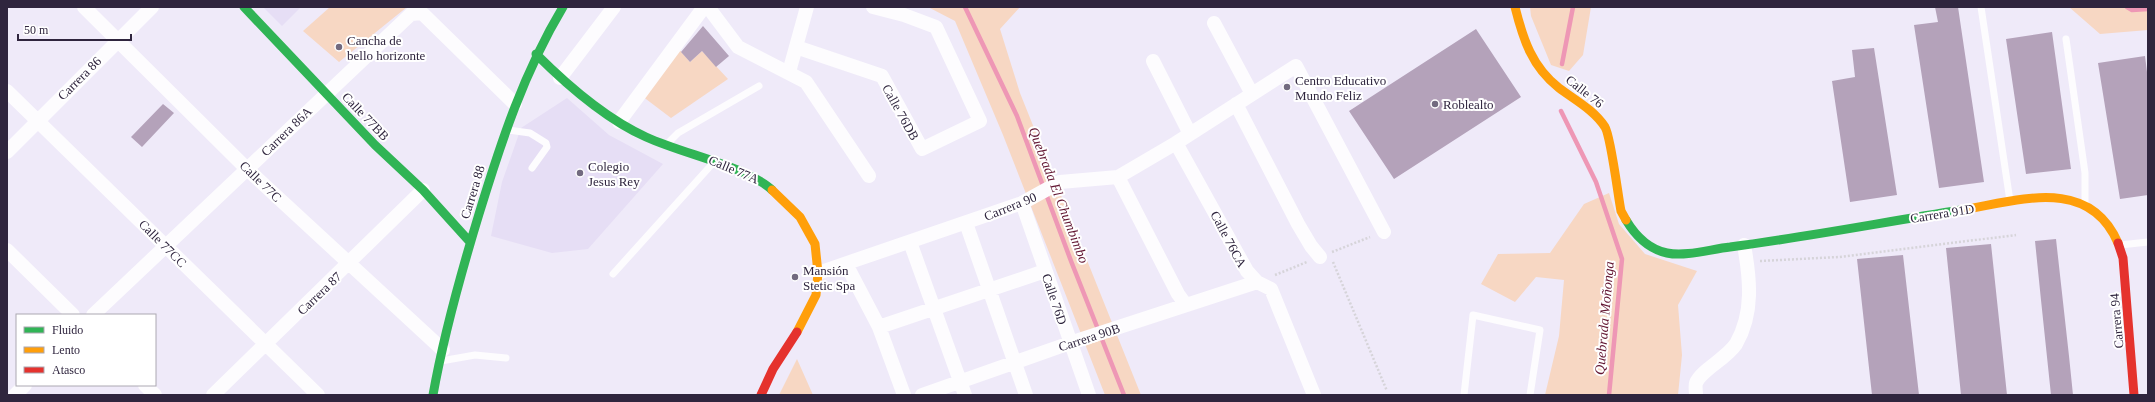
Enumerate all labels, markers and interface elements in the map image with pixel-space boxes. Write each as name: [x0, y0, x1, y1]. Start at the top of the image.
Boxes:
scale bar: [18, 16, 131, 42]
text: 50 m: [24, 23, 49, 37]
place label: Cancha de bello horizonte: [347, 33, 426, 63]
marker: Cancha de bello horizonte: [334, 42, 344, 52]
street label: Carrera 86: [55, 53, 105, 103]
street label: Calle 76: [1563, 72, 1607, 111]
place label: Centro Educativo Mundo Feliz: [1295, 73, 1386, 103]
street label: Calle 76DB: [879, 82, 922, 143]
marker: Centro Educativo Mundo Feliz: [1282, 82, 1292, 92]
street label: Calle 77BB: [339, 89, 392, 144]
place label: Roblealto: [1443, 97, 1494, 112]
marker: Roblealto: [1430, 99, 1440, 109]
street label: Carrera 86A: [258, 103, 315, 159]
water label: Quebrada El Chumbimbo: [1026, 125, 1091, 265]
street label: Calle 77A: [706, 152, 762, 187]
street label: Calle 77C: [237, 158, 285, 205]
place label: Colegio Jesus Rey: [588, 159, 640, 189]
street label: Carrera 88: [457, 164, 488, 221]
marker: Colegio Jesus Rey: [575, 168, 585, 178]
street label: Carrera 90: [982, 189, 1039, 224]
street label: Carrera 91D: [1909, 201, 1975, 226]
street label: Calle 76CA: [1207, 208, 1250, 271]
street label: Calle 77CC: [136, 216, 190, 270]
water label: Quebrada Moñonga: [1592, 261, 1617, 375]
place label: Mansión Stetic Spa: [803, 263, 856, 293]
street label: Carrera 87: [294, 268, 345, 318]
marker: Mansión Stetic Spa: [790, 272, 800, 282]
street label: Calle 76D: [1039, 272, 1070, 327]
street label: Carrera 94: [2107, 292, 2126, 349]
legend: [16, 314, 156, 386]
street label: Carrera 90B: [1056, 320, 1122, 354]
text: Fluido: [52, 323, 83, 337]
text: Lento: [52, 343, 80, 357]
text: Atasco: [52, 363, 85, 377]

